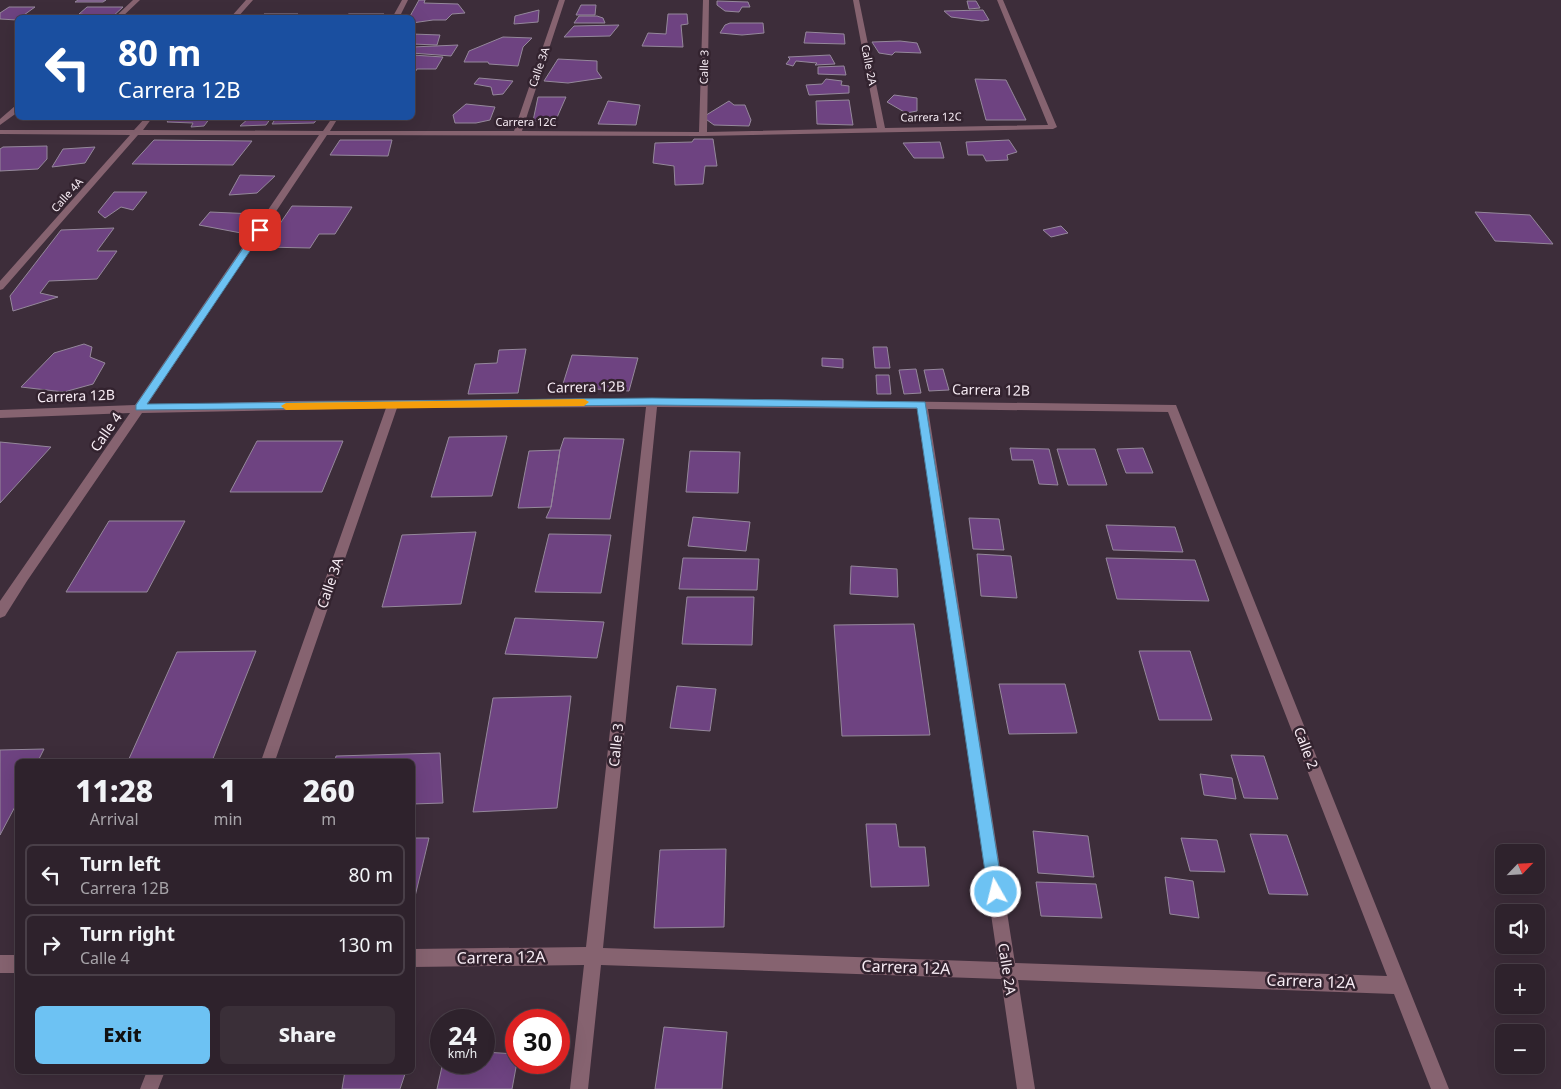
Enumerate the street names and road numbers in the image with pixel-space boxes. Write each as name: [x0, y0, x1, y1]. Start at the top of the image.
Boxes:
street label: Calle 2A: [858, 43, 881, 88]
street label: Calle 3A: [525, 44, 553, 89]
street label: Calle 3: [695, 50, 712, 84]
street label: Carrera 12C: [900, 108, 962, 125]
street label: Carrera 12C: [495, 114, 557, 129]
street label: Calle 4A: [47, 174, 87, 215]
street label: Carrera 12B: [547, 376, 625, 397]
street label: Carrera 12B: [952, 379, 1030, 400]
street label: Carrera 12B: [37, 385, 115, 406]
street label: Calle 4: [85, 408, 126, 455]
street label: Calle 3A: [312, 555, 347, 611]
street label: Calle 3: [604, 722, 627, 768]
street label: Calle 2: [1290, 724, 1323, 772]
street label: Calle 2A: [994, 942, 1021, 996]
street label: Carrera 12A: [456, 945, 546, 969]
street label: Carrera 12A: [861, 954, 952, 980]
street label: Carrera 12A: [1266, 968, 1357, 994]

